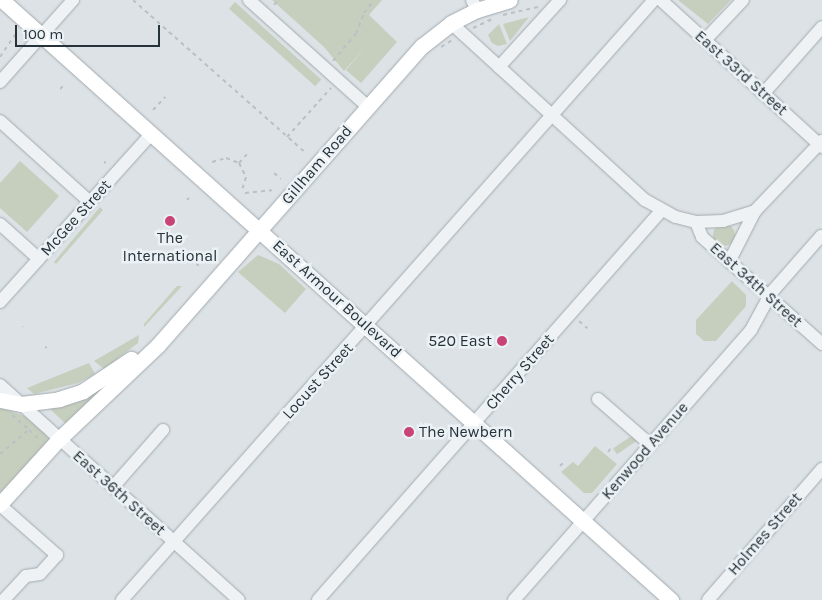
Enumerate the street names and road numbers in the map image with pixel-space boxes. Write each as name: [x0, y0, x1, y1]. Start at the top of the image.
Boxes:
street label: East 33rd Street: [691, 26, 791, 120]
street label: Gillham Road: [278, 122, 356, 208]
street label: McGee Street: [37, 176, 115, 260]
street label: East Armour Boulevard: [268, 236, 406, 362]
street label: East 34th Street: [706, 238, 806, 332]
street label: Cherry Street: [482, 330, 558, 414]
street label: Locust Street: [279, 339, 357, 423]
street label: Kenwood Avenue: [598, 398, 692, 504]
street label: East 36th Street: [69, 446, 169, 540]
street label: Holmes Street: [724, 489, 806, 579]

